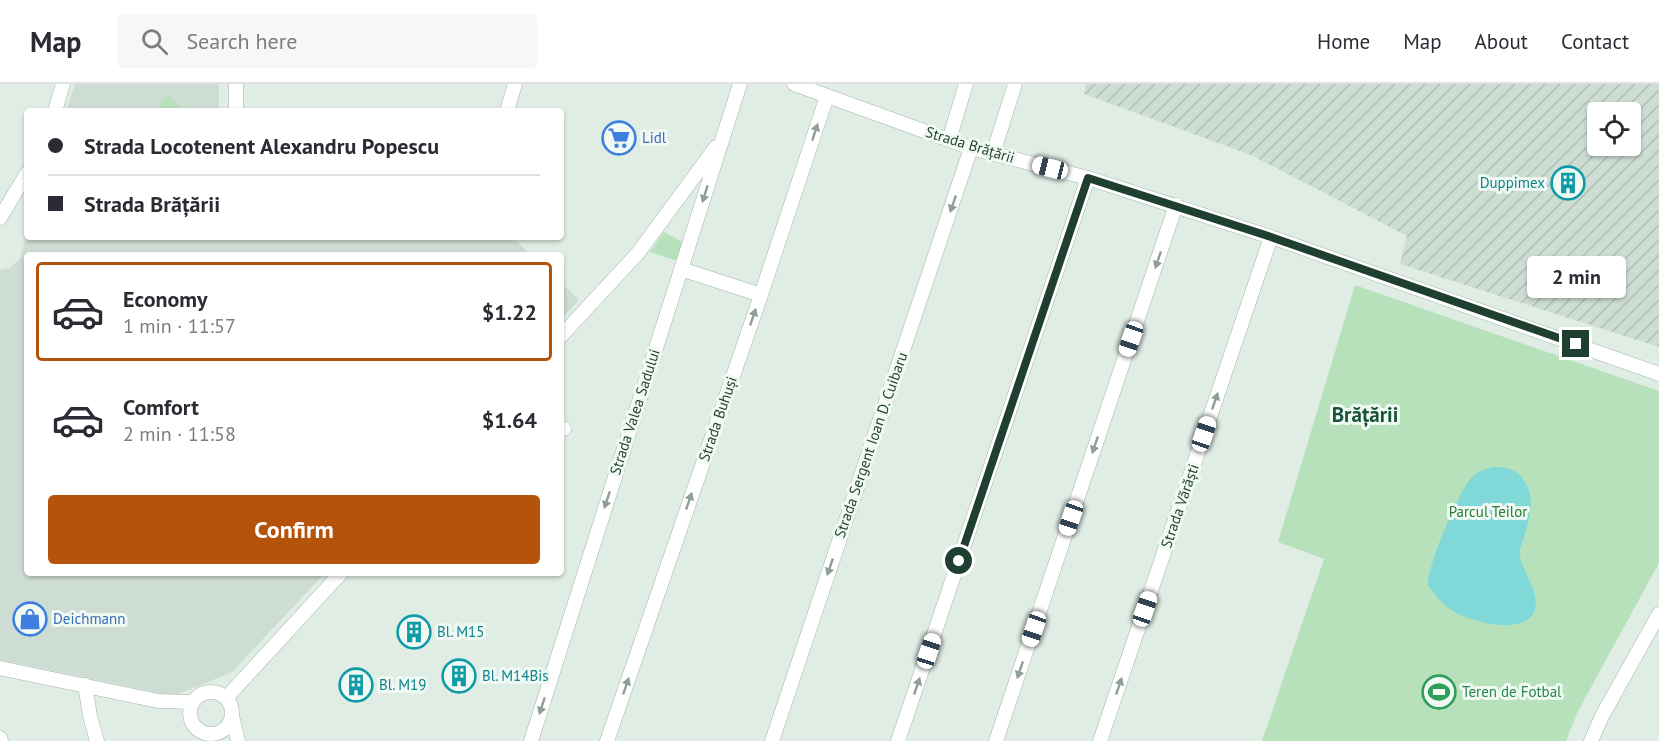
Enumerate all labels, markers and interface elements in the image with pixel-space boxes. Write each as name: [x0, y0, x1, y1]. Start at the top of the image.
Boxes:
search box: [117, 14, 537, 68]
text: Map: [30, 23, 81, 60]
icon: search: [138, 25, 171, 58]
text: Search here: [186, 27, 297, 55]
text: Home: [1317, 28, 1370, 55]
text: Map: [1403, 28, 1442, 55]
text: About: [1475, 28, 1528, 55]
text: Contact: [1561, 28, 1629, 55]
map controls: [1587, 102, 1641, 156]
button: locate: [1587, 102, 1641, 156]
supermarket icon: Lidl: [601, 120, 637, 156]
street label: Strada Brățării: [923, 122, 1017, 167]
one-way arrow: [810, 123, 820, 141]
place label: Lidl: [642, 128, 667, 147]
text: Strada Locotenent Alexandru Popescu: [84, 132, 439, 160]
car: [1030, 155, 1070, 181]
building icon: Duppimex: [1550, 165, 1586, 201]
place label: Duppimex: [1480, 173, 1545, 192]
one-way arrow: [699, 185, 709, 203]
text: Strada Brățării: [84, 190, 220, 218]
one-way arrow: [947, 195, 957, 213]
one-way arrow: [1152, 252, 1162, 270]
callout: 2 min: [1526, 257, 1626, 299]
text: 2 min: [1552, 264, 1601, 290]
icon: car: [51, 285, 105, 339]
text: Economy: [123, 285, 207, 313]
text: $1.22: [482, 298, 537, 326]
one-way arrow: [749, 308, 758, 326]
text: 1 min · 11:57: [123, 313, 236, 339]
car: [1117, 319, 1145, 359]
route end: [1562, 330, 1589, 357]
street label: Strada Valea Sadului: [605, 346, 664, 477]
street label: Strada Sergent Ioan D. Cuibaru: [830, 349, 911, 540]
street label: Strada Buhuși: [694, 374, 741, 464]
one-way arrow: [1211, 392, 1221, 410]
icon: car: [51, 393, 105, 447]
text: Comfort: [123, 393, 199, 421]
district label: Brățării: [1332, 401, 1398, 428]
text: $1.64: [482, 406, 537, 434]
car: [1190, 414, 1218, 454]
text: 2 min · 11:58: [123, 421, 236, 447]
one-way arrow: [1090, 436, 1100, 454]
street label: Strada Vărăști: [1156, 461, 1203, 550]
one-way arrow: [602, 491, 612, 509]
one-way arrow: [685, 492, 695, 510]
button: Confirm: [48, 495, 540, 564]
car: [1057, 498, 1085, 538]
park label: Parcul Teilor: [1449, 502, 1527, 521]
route start: [945, 547, 972, 574]
one-way arrow: [825, 559, 834, 577]
car: [1131, 589, 1159, 629]
shop icon: Deichmann: [12, 601, 48, 637]
place label: Deichmann: [53, 609, 125, 628]
car: [1020, 609, 1048, 649]
building icon: Bl. M15: [396, 614, 432, 650]
place label: Bl. M15: [437, 622, 484, 641]
car: [915, 631, 943, 671]
building icon: Bl. M14Bis: [441, 658, 477, 694]
one-way arrow: [1015, 661, 1024, 679]
place label: Bl. M14Bis: [482, 666, 549, 685]
building icon: Bl. M19: [338, 667, 374, 703]
sports icon: Teren de Fotbal: [1421, 674, 1457, 710]
place label: Bl. M19: [379, 675, 426, 694]
one-way arrow: [621, 677, 631, 695]
one-way arrow: [913, 677, 922, 695]
one-way arrow: [1115, 677, 1124, 695]
place label: Teren de Fotbal: [1462, 682, 1562, 701]
one-way arrow: [537, 697, 546, 715]

